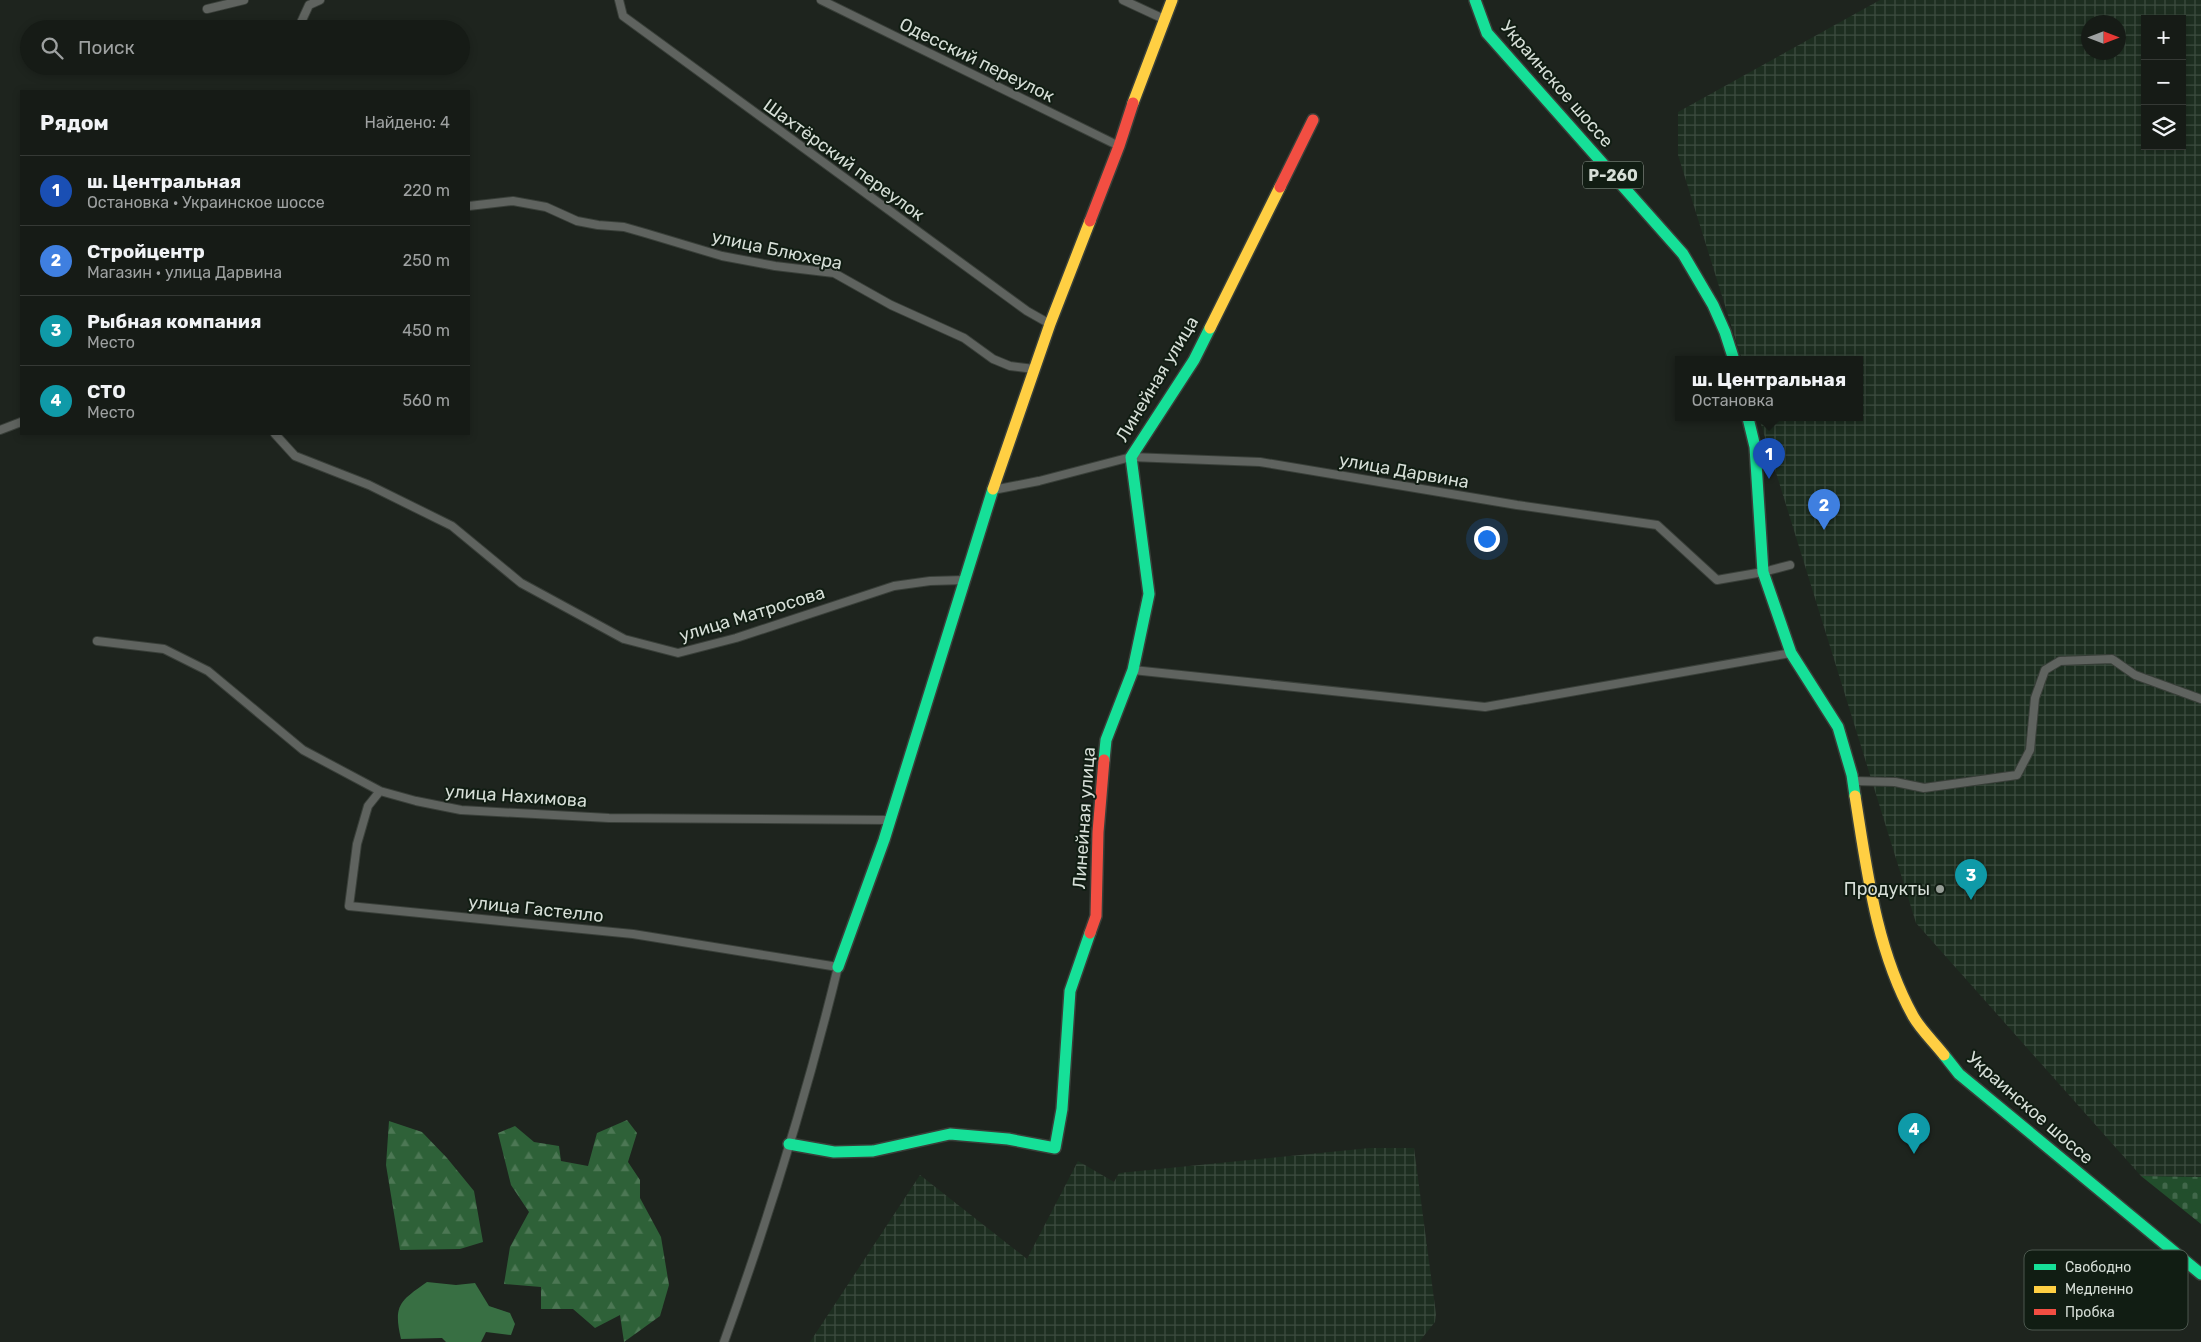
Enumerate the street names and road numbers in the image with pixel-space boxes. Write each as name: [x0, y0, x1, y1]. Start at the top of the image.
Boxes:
street label: Одесский переулок: [896, 13, 1058, 107]
street label: Украинское шоссе: [1496, 16, 1618, 152]
street label: Шахтёрский переулок: [759, 94, 929, 226]
road number: Р-260: [1583, 162, 1643, 188]
street label: улица Блюхера: [710, 225, 844, 275]
street label: Линейная улица: [1111, 312, 1203, 446]
street label: улица Дарвина: [1337, 449, 1471, 493]
street label: улица Матросова: [677, 581, 827, 647]
street label: Линейная улица: [1068, 746, 1100, 890]
street label: улица Нахимова: [444, 780, 588, 812]
street label: улица Гастелло: [467, 891, 605, 927]
street label: Украинское шоссе: [1962, 1047, 2098, 1169]

